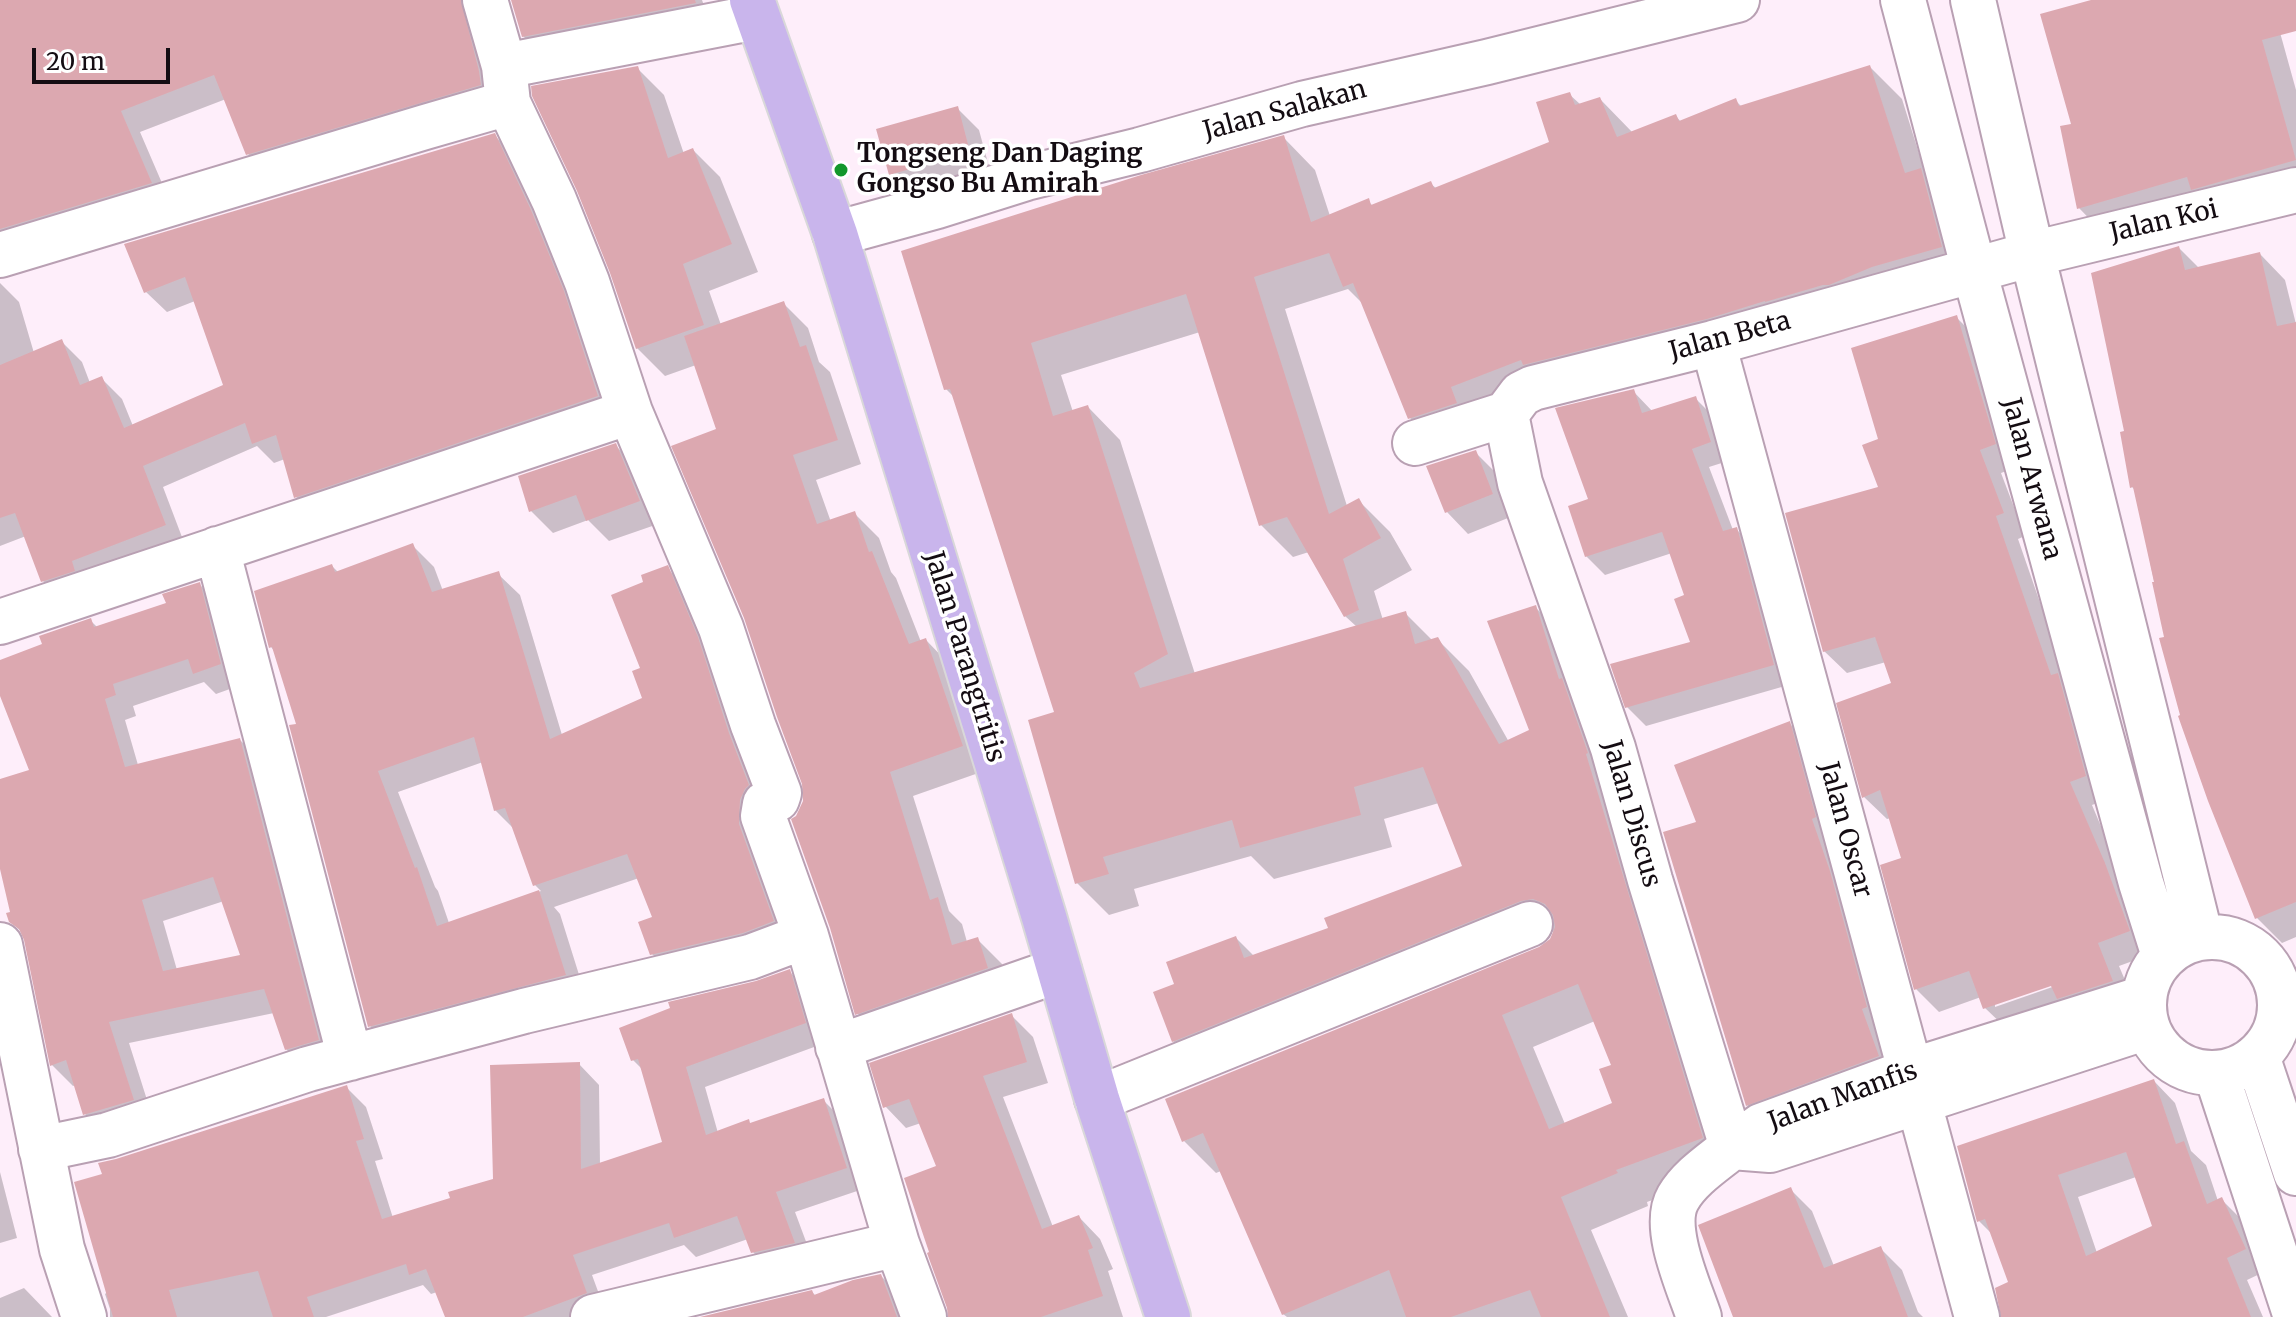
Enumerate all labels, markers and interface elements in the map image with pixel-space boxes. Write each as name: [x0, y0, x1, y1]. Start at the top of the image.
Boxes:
scale bar: [36, 32, 174, 82]
text: 20 m: [46, 46, 105, 77]
street label: Jalan Salakan: [1200, 74, 1370, 148]
place label: Tongseng Dan Daging Gongso Bu Amirah: [857, 139, 1143, 200]
marker: Tongseng Dan Daging Gongso Bu Amirah: [832, 161, 850, 179]
street label: Jalan Koi: [2107, 194, 2221, 250]
street label: Jalan Beta: [1666, 306, 1794, 368]
street label: Jalan Arwana: [1994, 395, 2068, 563]
street label: Jalan Parangtritis: [917, 548, 1011, 766]
street label: Jalan Discus: [1595, 737, 1667, 891]
street label: Jalan Oscar: [1812, 759, 1878, 901]
street label: Jalan Manfis: [1764, 1056, 1922, 1138]

